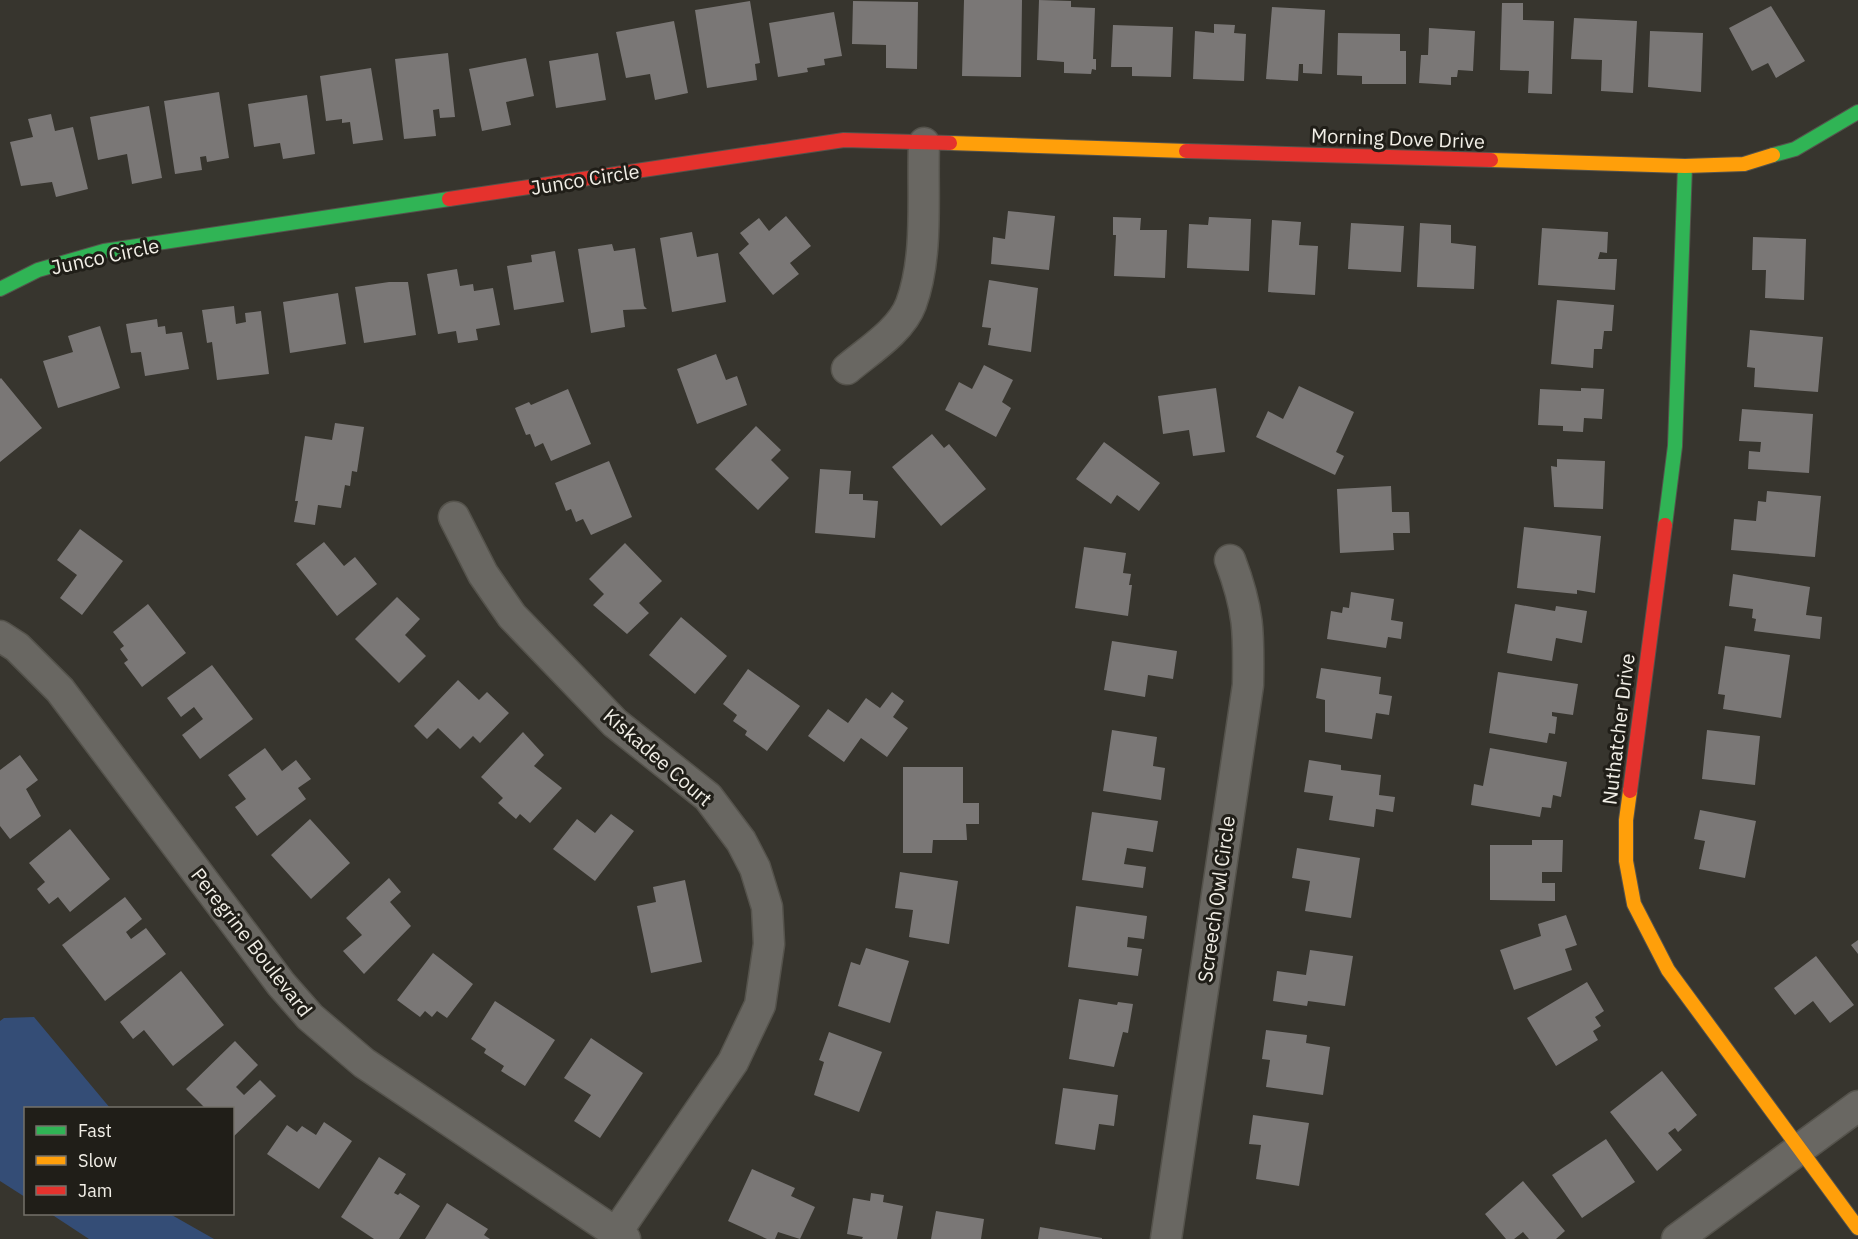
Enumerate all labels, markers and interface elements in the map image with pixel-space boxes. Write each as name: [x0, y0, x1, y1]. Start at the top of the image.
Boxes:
street label: Morning Dove Drive: [1311, 121, 1485, 155]
street label: Junco Circle: [529, 157, 641, 201]
street label: Junco Circle: [48, 231, 162, 281]
street label: Nuthatcher Drive: [1595, 652, 1641, 806]
street label: Kiskadee Court: [598, 702, 718, 812]
street label: Screech Owl Circle: [1191, 814, 1241, 984]
street label: Peregrine Boulevard: [185, 862, 319, 1022]
legend: [24, 1107, 234, 1215]
text: Fast: [78, 1119, 112, 1142]
text: Slow: [78, 1149, 117, 1172]
text: Jam: [78, 1179, 113, 1202]

